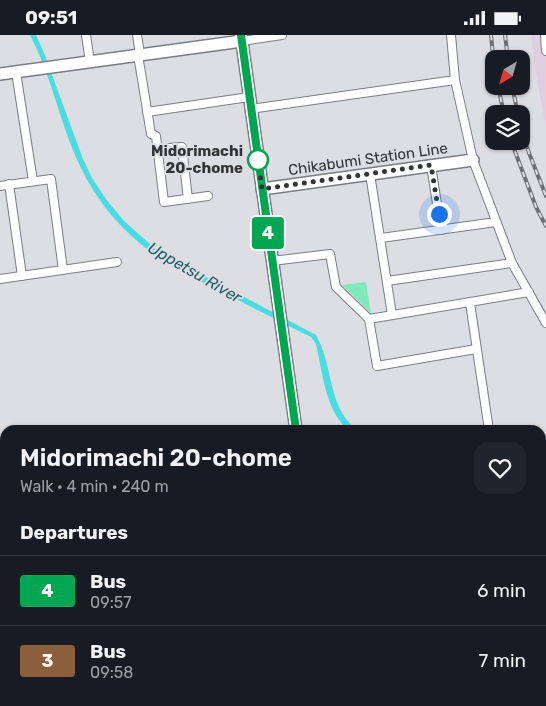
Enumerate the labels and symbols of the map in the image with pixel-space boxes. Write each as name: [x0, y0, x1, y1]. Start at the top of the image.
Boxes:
north arrow: [485, 50, 530, 95]
street label: Chikabumi Station Line: [287, 139, 449, 179]
place label: Midorimachi 20-chome: [151, 142, 243, 177]
marker: Midorimachi 20-chome: [247, 149, 269, 171]
your location: [427, 202, 452, 227]
line badge: 4: [252, 217, 284, 249]
water label: Uppetsu River: [145, 238, 246, 307]

